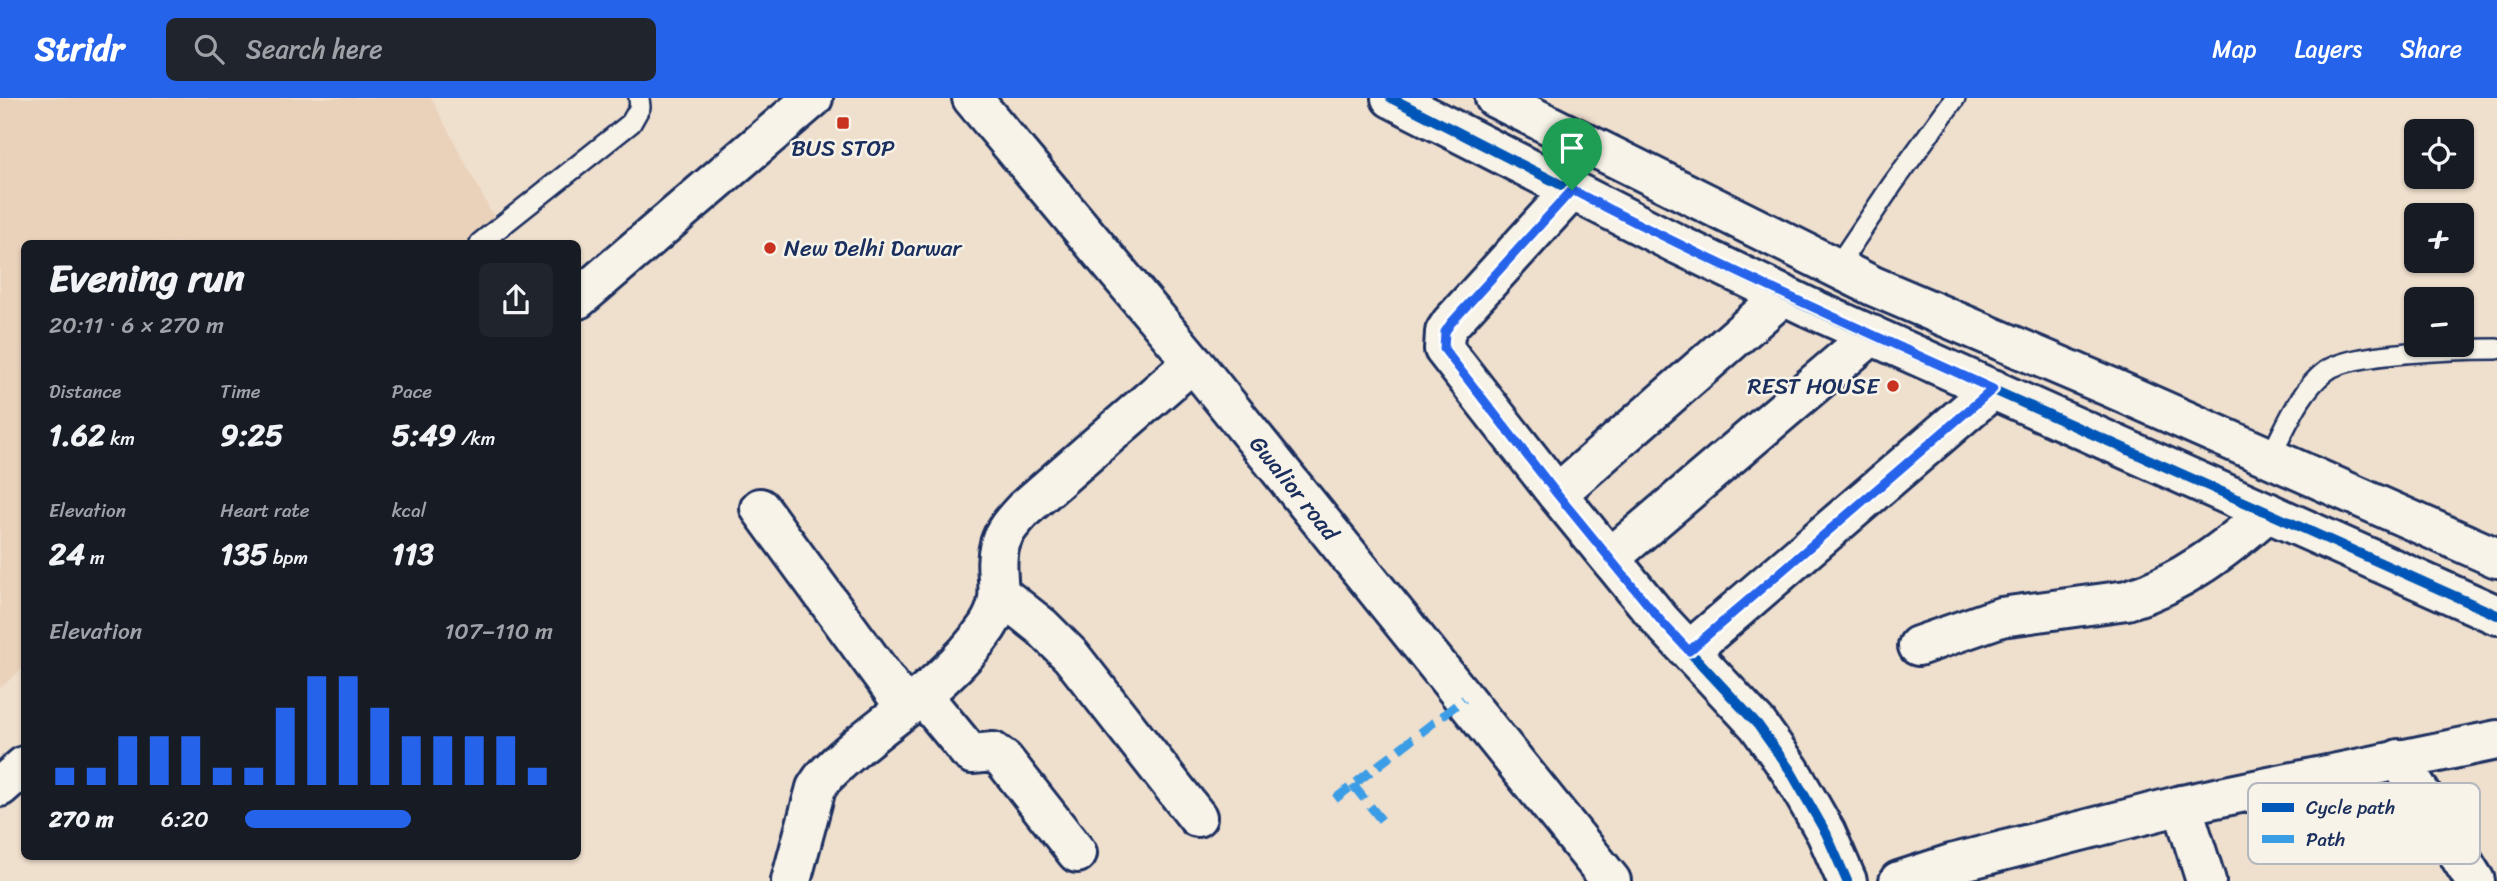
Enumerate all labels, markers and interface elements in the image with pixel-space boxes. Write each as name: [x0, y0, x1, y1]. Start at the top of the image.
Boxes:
search box: [166, 18, 656, 81]
text: Stridr: [35, 20, 124, 78]
text: Search here: [246, 26, 383, 72]
text: Map: [2212, 28, 2257, 70]
text: Layers: [2295, 28, 2362, 70]
text: Share: [2400, 28, 2462, 70]
icon: search: [190, 30, 228, 68]
marker: BUS STOP: [835, 115, 851, 131]
pin: [1542, 118, 1602, 190]
map controls: [2404, 119, 2474, 357]
button: locate: [2404, 119, 2474, 189]
place label: BUS STOP: [791, 128, 895, 169]
icon: arrive: [1553, 129, 1591, 167]
button: +: [2404, 203, 2474, 273]
place label: New Delhi Darwar: [784, 228, 963, 269]
marker: New Delhi Darwar: [762, 240, 778, 256]
text: Evening run: [49, 245, 245, 312]
button: share: [479, 263, 553, 337]
button: −: [2404, 287, 2474, 357]
text: 20:11 · 6 × 270 m: [49, 305, 224, 346]
place label: REST HOUSE: [1747, 366, 1880, 407]
text: Distance: [49, 375, 121, 408]
text: Time: [220, 375, 261, 408]
text: Pace: [392, 375, 432, 408]
marker: REST HOUSE: [1885, 378, 1901, 394]
text: 1.62: [49, 408, 105, 462]
text: 9:25: [220, 408, 283, 462]
text: 5:49: [392, 408, 456, 462]
text: km: [105, 422, 135, 455]
text: /km: [456, 422, 495, 455]
street label: Gwalior road: [1238, 426, 1351, 552]
text: Elevation: [49, 494, 126, 527]
text: Heart rate: [220, 494, 310, 527]
text: kcal: [392, 494, 426, 527]
text: 24: [49, 527, 85, 581]
text: 135: [220, 527, 268, 581]
text: 113: [392, 527, 434, 581]
text: m: [85, 541, 105, 574]
text: bpm: [268, 541, 308, 574]
text: Elevation: [49, 611, 142, 652]
text: 107–110 m: [445, 611, 553, 652]
legend: [2248, 783, 2480, 864]
text: Cycle path: [2306, 791, 2395, 824]
text: 270 m: [49, 799, 114, 840]
text: 6:20: [161, 799, 209, 840]
text: Path: [2306, 823, 2345, 856]

